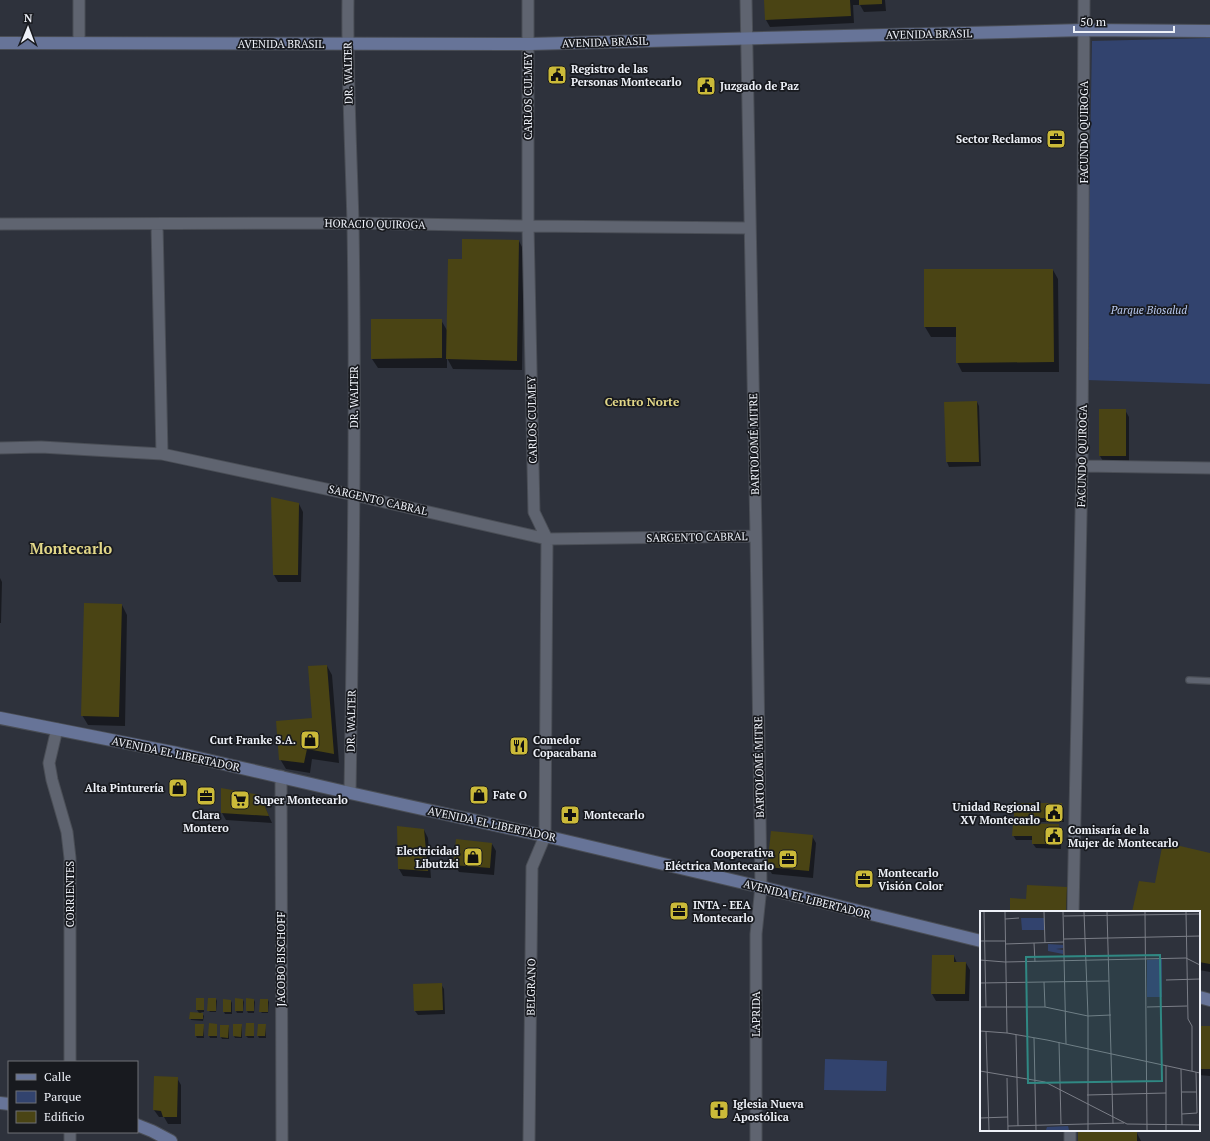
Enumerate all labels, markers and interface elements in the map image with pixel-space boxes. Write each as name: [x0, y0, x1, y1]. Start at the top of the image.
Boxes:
north arrow: [8, 8, 48, 48]
scale bar: [1074, 8, 1174, 34]
text: N: [24, 11, 33, 25]
text: 50 m: [1080, 14, 1107, 29]
street label: AVENIDA BRASIL: [886, 26, 972, 42]
street label: AVENIDA BRASIL: [562, 33, 648, 51]
street label: AVENIDA BRASIL: [238, 37, 324, 51]
street label: DR. WALTER: [340, 42, 356, 104]
street label: CARLOS CULMEY: [521, 51, 535, 140]
place label: Registro de las Personas Montecarlo: [571, 62, 682, 89]
public building icon: Registro de las Personas Montecarlo: [546, 64, 568, 86]
public building icon: Juzgado de Paz: [695, 75, 717, 97]
place label: Juzgado de Paz: [720, 79, 799, 93]
street label: FACUNDO QUIROGA: [1077, 80, 1091, 183]
office icon: Sector Reclamos: [1045, 128, 1067, 150]
place label: Sector Reclamos: [956, 132, 1042, 146]
street label: HORACIO QUIROGA: [324, 216, 426, 232]
park label: Parque Biosalud: [1110, 303, 1187, 317]
street label: DR. WALTER: [347, 366, 361, 428]
street label: CARLOS CULMEY: [524, 375, 540, 464]
street label: BARTOLOMÉ MITRE: [746, 393, 762, 495]
district label: Centro Norte: [605, 394, 680, 409]
street label: FACUNDO QUIROGA: [1074, 404, 1090, 507]
street label: SARGENTO CABRAL: [327, 482, 429, 518]
street label: SARGENTO CABRAL: [646, 529, 748, 545]
district label: Montecarlo: [30, 538, 112, 558]
street label: DR. WALTER: [343, 690, 359, 752]
street label: BARTOLOMÉ MITRE: [751, 716, 767, 818]
shop icon: Curt Franke S.A.: [299, 729, 321, 751]
place label: Curt Franke S.A.: [210, 733, 296, 747]
place label: Comedor Copacabana: [533, 733, 597, 760]
street label: AVENIDA EL LIBERTADOR: [111, 734, 241, 774]
restaurant icon: Comedor Copacabana: [508, 735, 530, 757]
shop icon: Alta Pinturería: [167, 777, 189, 799]
place label: Alta Pinturería: [85, 781, 164, 795]
shop icon: Fate O: [468, 784, 490, 806]
office icon: Clara Montero: [195, 785, 217, 807]
place label: Fate O: [493, 788, 527, 802]
supermarket icon: Super Montecarlo: [229, 789, 251, 811]
place label: Super Montecarlo: [254, 793, 348, 807]
place label: Unidad Regional XV Montecarlo: [953, 800, 1040, 827]
public building icon: Unidad Regional XV Montecarlo: [1043, 802, 1065, 824]
street label: AVENIDA EL LIBERTADOR: [427, 804, 557, 844]
pharmacy icon: Montecarlo: [559, 804, 581, 826]
place label: Clara Montero: [183, 808, 229, 835]
place label: Montecarlo: [584, 808, 645, 822]
place label: Comisaría de la Mujer de Montecarlo: [1068, 823, 1179, 850]
public building icon: Comisaría de la Mujer de Montecarlo: [1043, 825, 1065, 847]
place label: Electricidad Libutzki: [397, 844, 459, 871]
shop icon: Electricidad Libutzki: [462, 846, 484, 868]
place label: Cooperativa Eléctrica Montecarlo: [665, 846, 774, 873]
office icon: Cooperativa Eléctrica Montecarlo: [777, 848, 799, 870]
street label: CORRIENTES: [63, 861, 77, 927]
place label: Montecarlo Visión Color: [878, 866, 944, 893]
office icon: Montecarlo Visión Color: [853, 868, 875, 890]
street label: AVENIDA EL LIBERTADOR: [742, 876, 872, 922]
place label: INTA - EEA Montecarlo: [693, 898, 754, 925]
office icon: INTA - EEA Montecarlo: [668, 900, 690, 922]
inset map: [980, 911, 1200, 1131]
street label: JACOBO BISCHOFF: [274, 912, 288, 1006]
street label: BELGRANO: [524, 958, 538, 1016]
street label: LAPRIDA: [749, 991, 763, 1037]
legend: [8, 1061, 138, 1133]
text: Calle: [44, 1069, 71, 1084]
text: Parque: [44, 1089, 81, 1104]
place label: Iglesia Nueva Apostólica: [733, 1097, 804, 1124]
church icon: Iglesia Nueva Apostólica: [708, 1099, 730, 1121]
text: Edificio: [44, 1109, 85, 1124]

